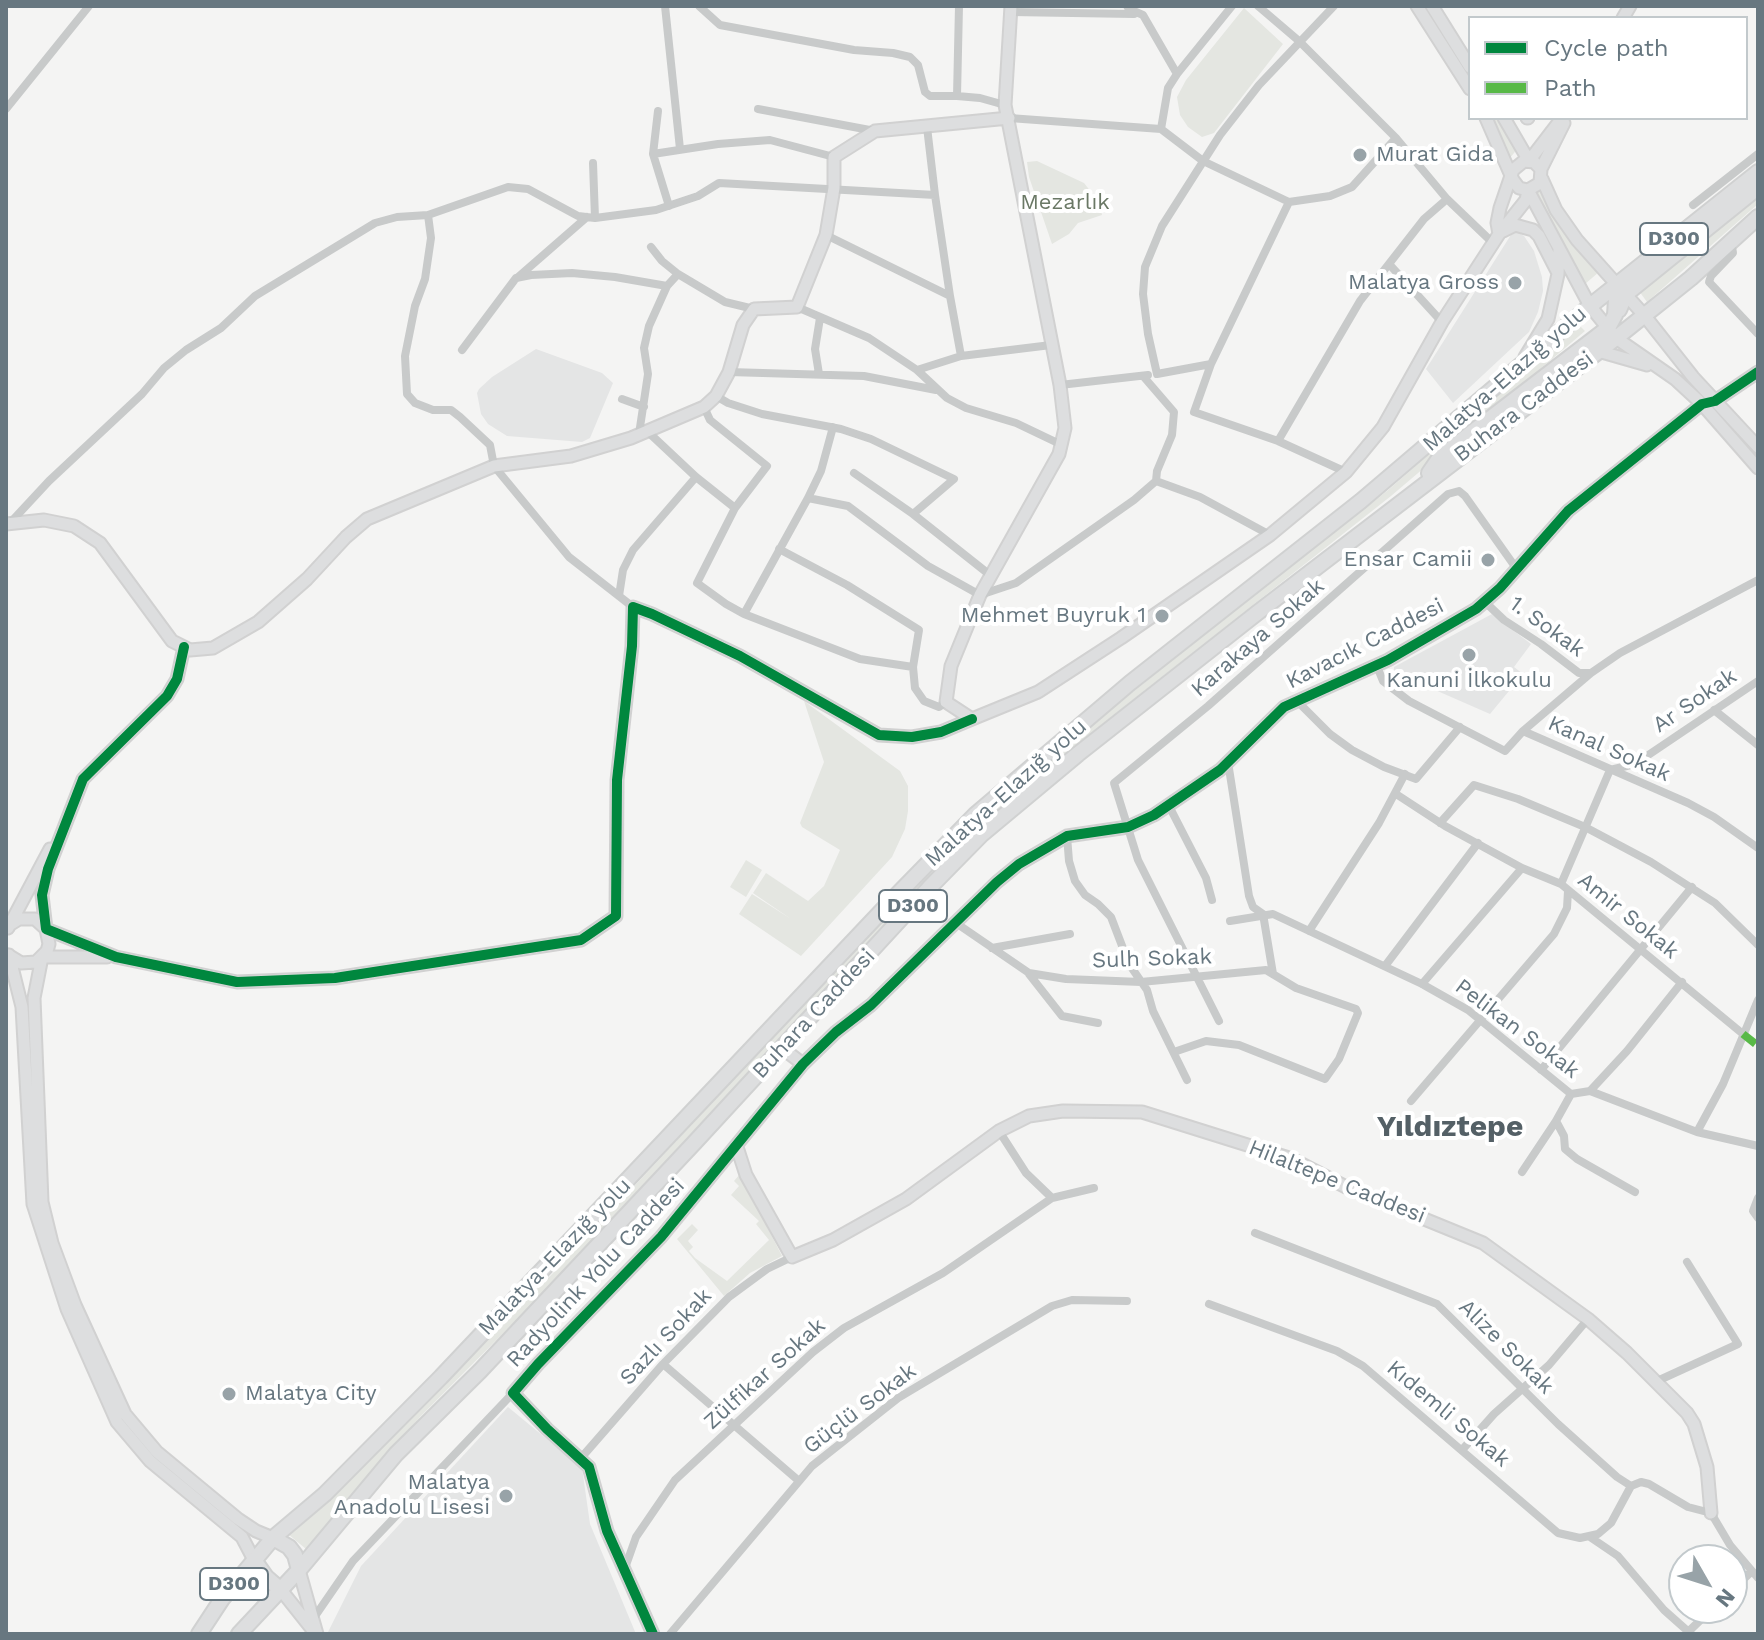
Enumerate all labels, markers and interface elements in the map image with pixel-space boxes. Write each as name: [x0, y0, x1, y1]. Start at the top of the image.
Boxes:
legend: [1468, 16, 1748, 120]
text: Cycle path: [1544, 34, 1669, 62]
text: Path: [1544, 74, 1597, 102]
place label: Murat Gida: [1376, 142, 1494, 168]
marker: Murat Gida: [1351, 146, 1369, 164]
park label: Mezarlık: [1020, 190, 1110, 216]
road number: D300: [1640, 223, 1708, 255]
place label: Malatya Gross: [1348, 270, 1499, 296]
marker: Malatya Gross: [1506, 274, 1524, 292]
street label: Malatya-Elazığ yolu: [1418, 301, 1592, 457]
street label: Buhara Caddesi: [1449, 346, 1599, 468]
place label: Ensar Camii: [1344, 547, 1472, 573]
marker: Ensar Camii: [1479, 551, 1497, 569]
street label: Karakaya Sokak: [1186, 573, 1330, 703]
street label: 1. Sokak: [1504, 591, 1590, 663]
street label: Kavacık Caddesi: [1282, 593, 1448, 695]
place label: Mehmet Buyruk 1: [961, 603, 1146, 629]
marker: Mehmet Buyruk 1: [1153, 607, 1171, 625]
marker: Kanuni İlkokulu: [1460, 646, 1478, 664]
street label: Ar Sokak: [1648, 663, 1742, 739]
place label: Kanuni İlkokulu: [1386, 668, 1552, 694]
street label: Kanal Sokak: [1544, 710, 1674, 788]
street label: Malatya-Elazığ yolu: [920, 713, 1092, 873]
street label: Amir Sokak: [1572, 867, 1684, 965]
road number: D300: [879, 890, 947, 922]
street label: Buhara Caddesi: [747, 944, 881, 1084]
street label: Sulh Sokak: [1092, 944, 1212, 974]
street label: Pelikan Sokak: [1450, 974, 1584, 1084]
district label: Yıldıztepe: [1377, 1109, 1523, 1145]
street label: Hilaltepe Caddesi: [1245, 1134, 1429, 1230]
street label: Malatya-Elazığ yolu: [473, 1173, 637, 1341]
street label: Radyolink Yolu Caddesi: [501, 1173, 691, 1373]
street label: Sazlı Sokak: [615, 1283, 717, 1391]
street label: Alize Sokak: [1453, 1294, 1559, 1400]
street label: Zülfikar Sokak: [699, 1313, 831, 1435]
street label: Kıdemli Sokak: [1381, 1355, 1515, 1473]
street label: Güçlü Sokak: [799, 1358, 921, 1460]
place label: Malatya City: [245, 1381, 377, 1407]
marker: Malatya City: [220, 1385, 238, 1403]
place label: Malatya Anadolu Lisesi: [334, 1470, 490, 1522]
marker: Malatya Anadolu Lisesi: [497, 1487, 515, 1505]
north arrow: [1668, 1544, 1748, 1624]
road number: D300: [200, 1568, 268, 1600]
text: N: [1711, 1584, 1740, 1612]

